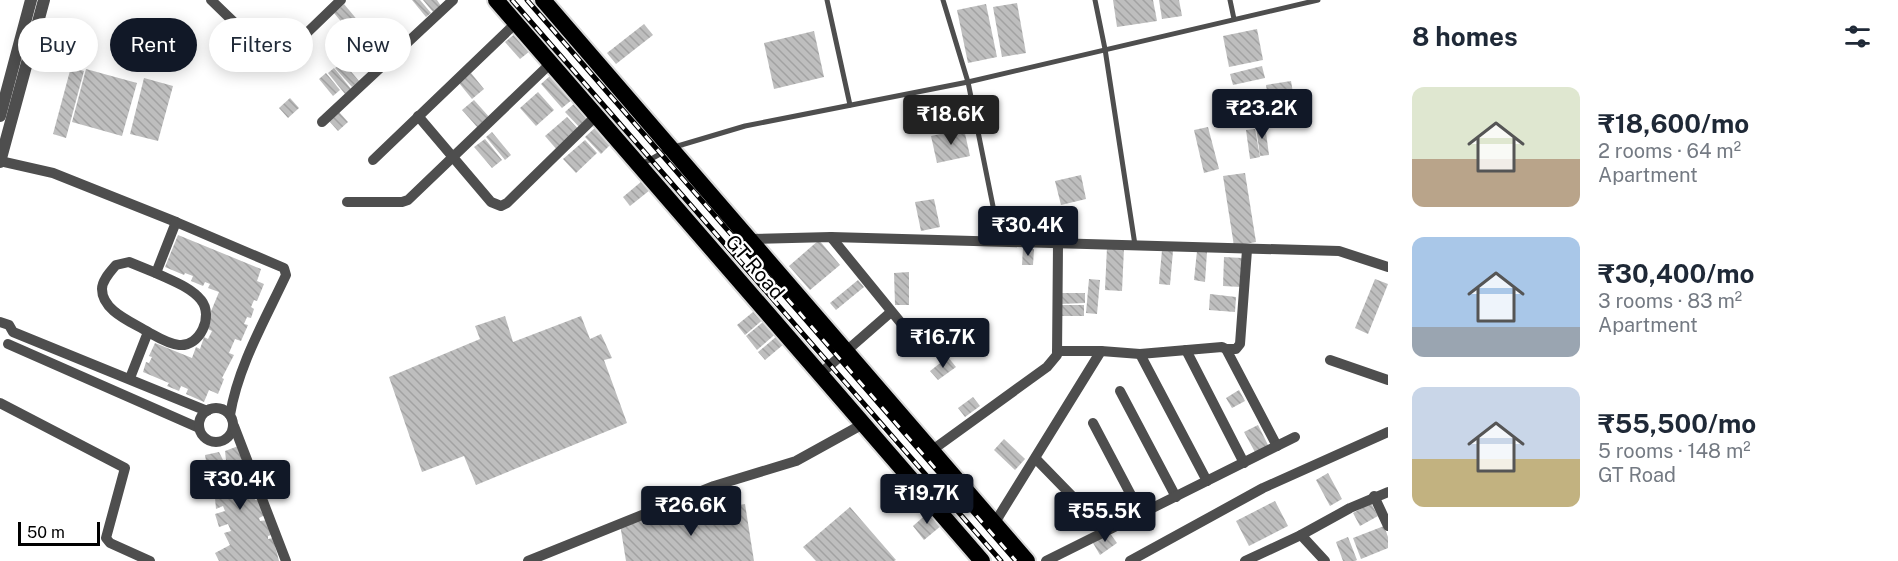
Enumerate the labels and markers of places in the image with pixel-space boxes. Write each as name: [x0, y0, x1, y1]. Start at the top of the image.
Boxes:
pin: ₹23.2K: [1213, 89, 1311, 140]
pin: ₹18.6K: [902, 95, 1000, 146]
pin: ₹30.4K: [979, 206, 1077, 257]
pin: ₹16.7K: [894, 318, 992, 369]
pin: ₹30.4K: [191, 460, 289, 511]
pin: ₹19.7K: [878, 474, 976, 525]
pin: ₹26.6K: [642, 486, 740, 537]
pin: ₹55.5K: [1056, 492, 1154, 543]

